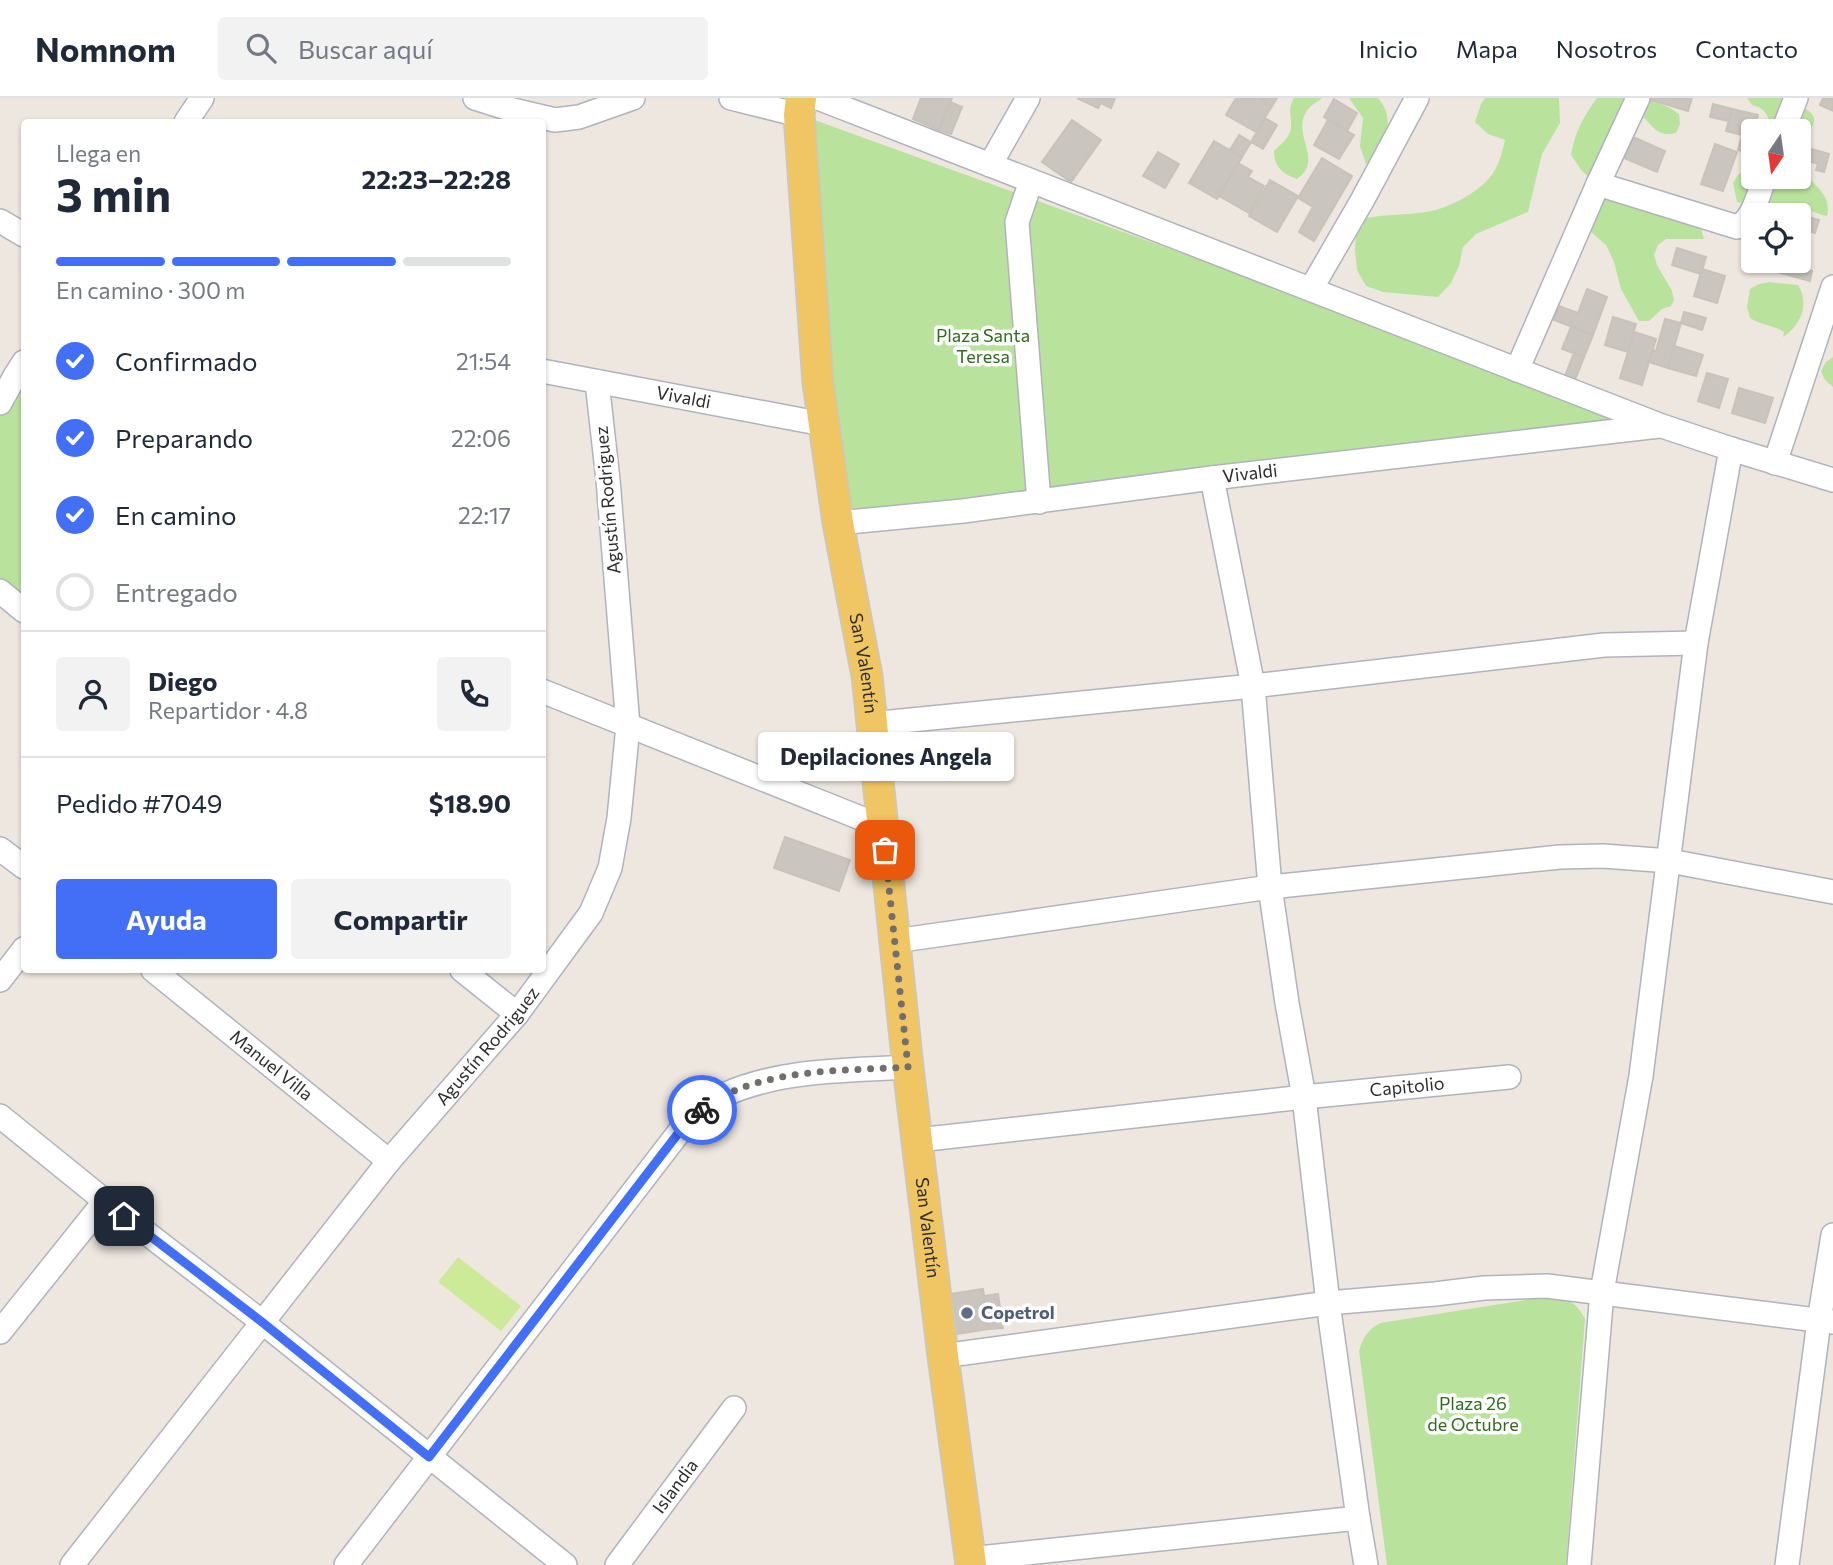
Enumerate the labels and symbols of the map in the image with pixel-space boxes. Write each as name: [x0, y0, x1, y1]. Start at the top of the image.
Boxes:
north arrow: [1741, 119, 1811, 189]
park label: Plaza Santa Teresa: [936, 324, 1030, 367]
street label: Vivaldi: [655, 381, 713, 413]
street label: Agustín Rodriguez: [590, 425, 624, 575]
street label: Vivaldi: [1221, 458, 1279, 487]
street label: San Valentín: [845, 611, 883, 715]
callout: Depilaciones Angela: [757, 731, 1013, 780]
pin: [855, 820, 915, 880]
street label: Agustín Rodriguez: [431, 982, 543, 1109]
street label: Manuel Villa: [226, 1025, 318, 1105]
street label: Capitolio: [1369, 1071, 1445, 1101]
courier: [667, 1075, 737, 1145]
street label: San Valentín: [911, 1176, 945, 1279]
pin: [94, 1186, 154, 1246]
place label: Copetrol: [981, 1301, 1055, 1323]
marker: Copetrol: [959, 1305, 975, 1321]
park label: Plaza 26 de Octubre: [1427, 1392, 1519, 1435]
street label: Islandia: [647, 1454, 702, 1517]

